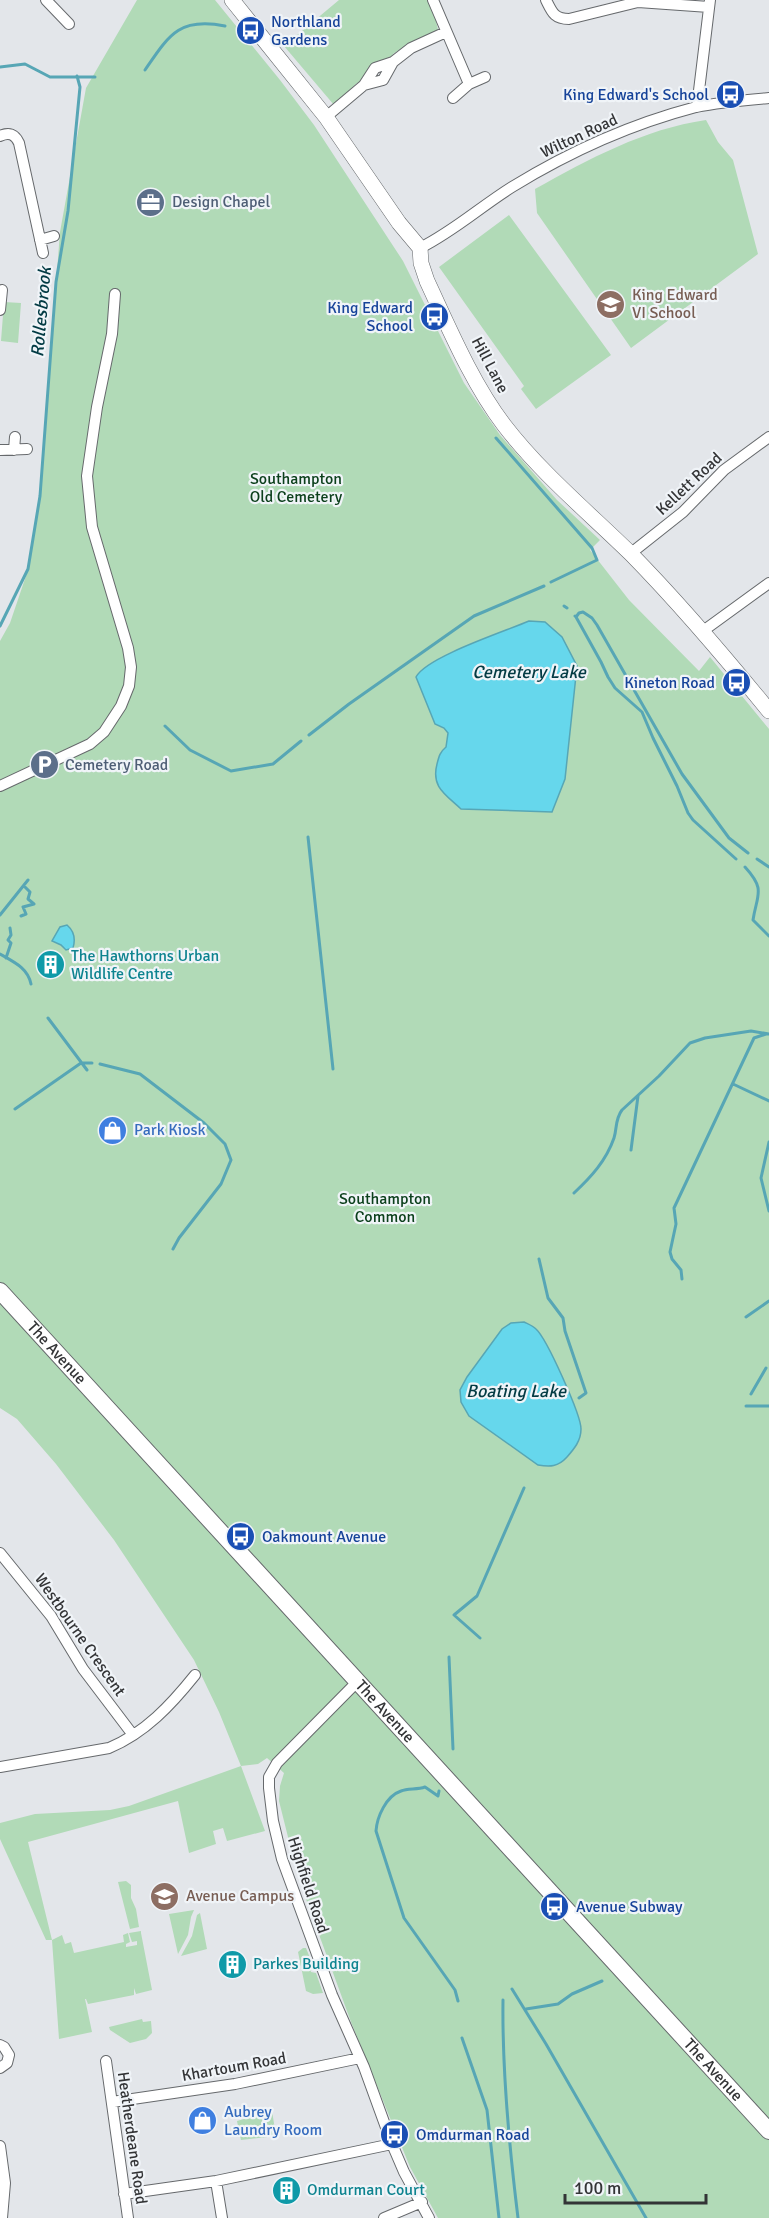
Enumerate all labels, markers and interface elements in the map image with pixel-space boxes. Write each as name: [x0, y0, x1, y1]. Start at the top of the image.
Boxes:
place label: Northland Gardens: [271, 12, 341, 50]
bus stop icon: Northland Gardens: [234, 15, 266, 47]
bus stop icon: King Edward's School: [714, 79, 746, 111]
place label: King Edward's School: [563, 85, 709, 105]
street label: Wilton Road: [537, 109, 621, 163]
office icon: Design Chapel: [135, 186, 167, 218]
place label: Design Chapel: [172, 192, 270, 212]
water label: Rollesbrook: [26, 264, 56, 358]
place label: King Edward VI School: [632, 285, 718, 323]
school or university icon: King Edward VI School: [595, 288, 627, 320]
place label: King Edward School: [327, 298, 413, 336]
bus stop icon: King Edward School: [418, 301, 450, 333]
street label: Hill Lane: [467, 333, 513, 397]
street label: Kellett Road: [652, 448, 726, 520]
park label: Southampton Old Cemetery: [250, 469, 343, 507]
water label: Cemetery Lake: [472, 661, 587, 683]
bus stop icon: Kineton Road: [720, 667, 752, 699]
place label: Kineton Road: [624, 673, 715, 693]
parking icon: Cemetery Road: [28, 749, 60, 781]
place label: Cemetery Road: [65, 755, 168, 775]
place label: The Hawthorns Urban Wildlife Centre: [71, 946, 219, 984]
building icon: The Hawthorns Urban Wildlife Centre: [34, 949, 66, 981]
shop icon: Park Kiosk: [97, 1114, 129, 1146]
place label: Park Kiosk: [134, 1120, 206, 1140]
park label: Southampton Common: [339, 1189, 431, 1227]
street label: The Avenue: [23, 1317, 91, 1389]
water label: Boating Lake: [466, 1380, 567, 1402]
bus stop icon: Oakmount Avenue: [225, 1521, 257, 1553]
place label: Oakmount Avenue: [262, 1527, 386, 1547]
street label: Westbourne Crescent: [30, 1570, 130, 1701]
street label: The Avenue: [351, 1676, 419, 1747]
street label: Highfield Road: [283, 1834, 333, 1936]
school or university icon: Avenue Campus: [149, 1880, 181, 1912]
place label: Avenue Campus: [186, 1886, 294, 1906]
bus stop icon: Avenue Subway: [539, 1891, 571, 1923]
place label: Avenue Subway: [576, 1897, 683, 1917]
building icon: Parkes Building: [216, 1948, 248, 1980]
place label: Parkes Building: [253, 1954, 359, 1974]
street label: The Avenue: [679, 2034, 747, 2106]
street label: Khartoum Road: [180, 2048, 288, 2086]
street label: Heatherdeane Road: [113, 2070, 151, 2206]
place label: Aubrey Laundry Room: [224, 2102, 322, 2140]
shop icon: Aubrey Laundry Room: [187, 2105, 219, 2137]
bus stop icon: Omdurman Road: [379, 2119, 411, 2151]
place label: Omdurman Road: [416, 2125, 530, 2145]
scale bar: [565, 2167, 706, 2205]
building icon: Omdurman Court: [270, 2174, 302, 2206]
text: 100 m: [574, 2177, 621, 2199]
place label: Omdurman Court: [307, 2180, 425, 2200]

